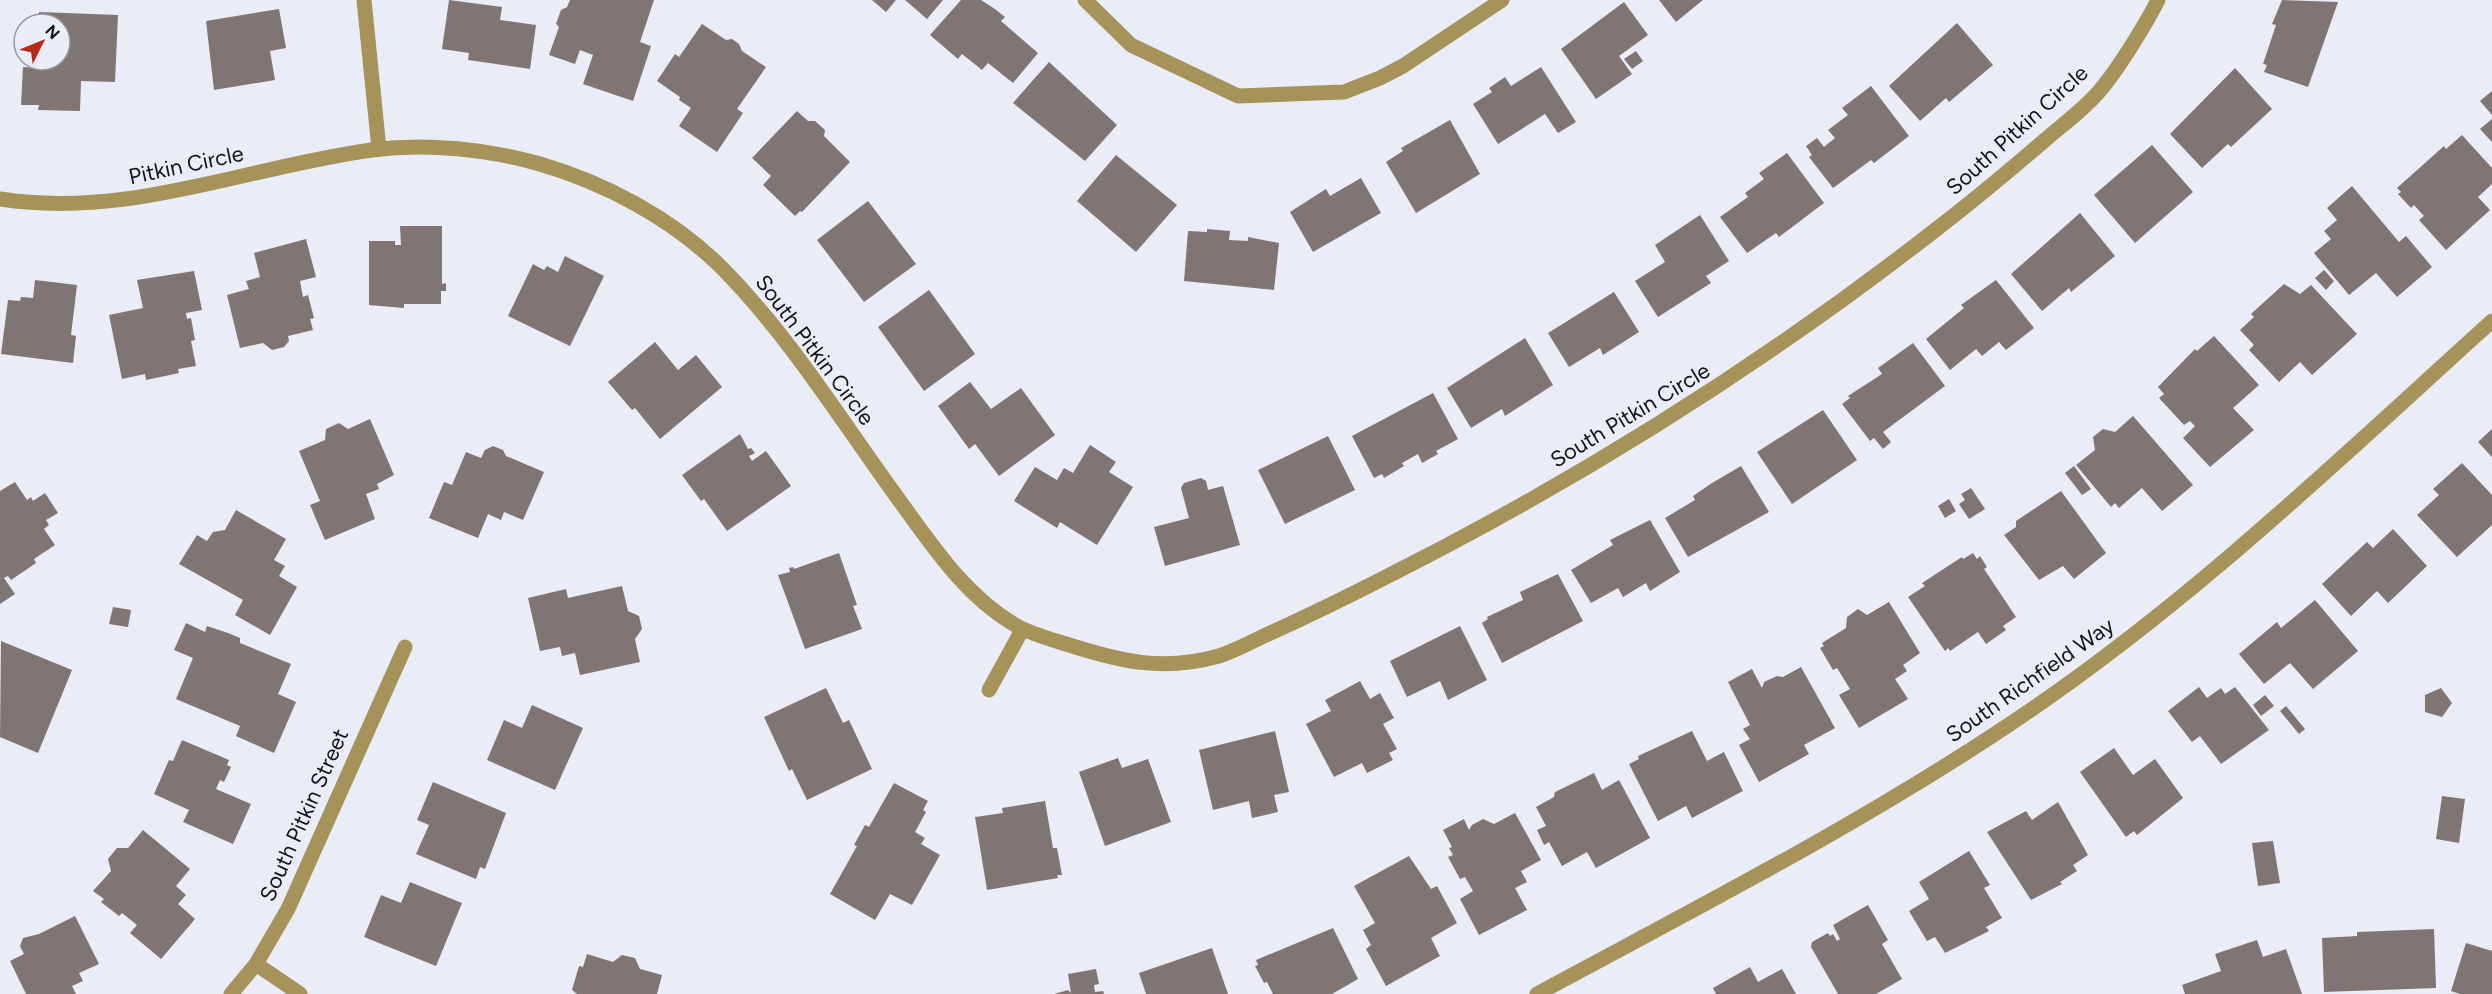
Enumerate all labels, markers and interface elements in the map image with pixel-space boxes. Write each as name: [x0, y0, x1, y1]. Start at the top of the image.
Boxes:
north arrow: [12, 12, 72, 72]
text: N: [41, 21, 64, 43]
street label: South Pitkin Circle: [1941, 59, 2093, 201]
street label: Pitkin Circle: [126, 140, 246, 190]
street label: South Pitkin Circle: [750, 269, 880, 431]
street label: South Pitkin Circle: [1545, 357, 1715, 473]
street label: South Richfield Way: [1941, 612, 2120, 748]
street label: South Pitkin Street: [254, 725, 354, 905]

